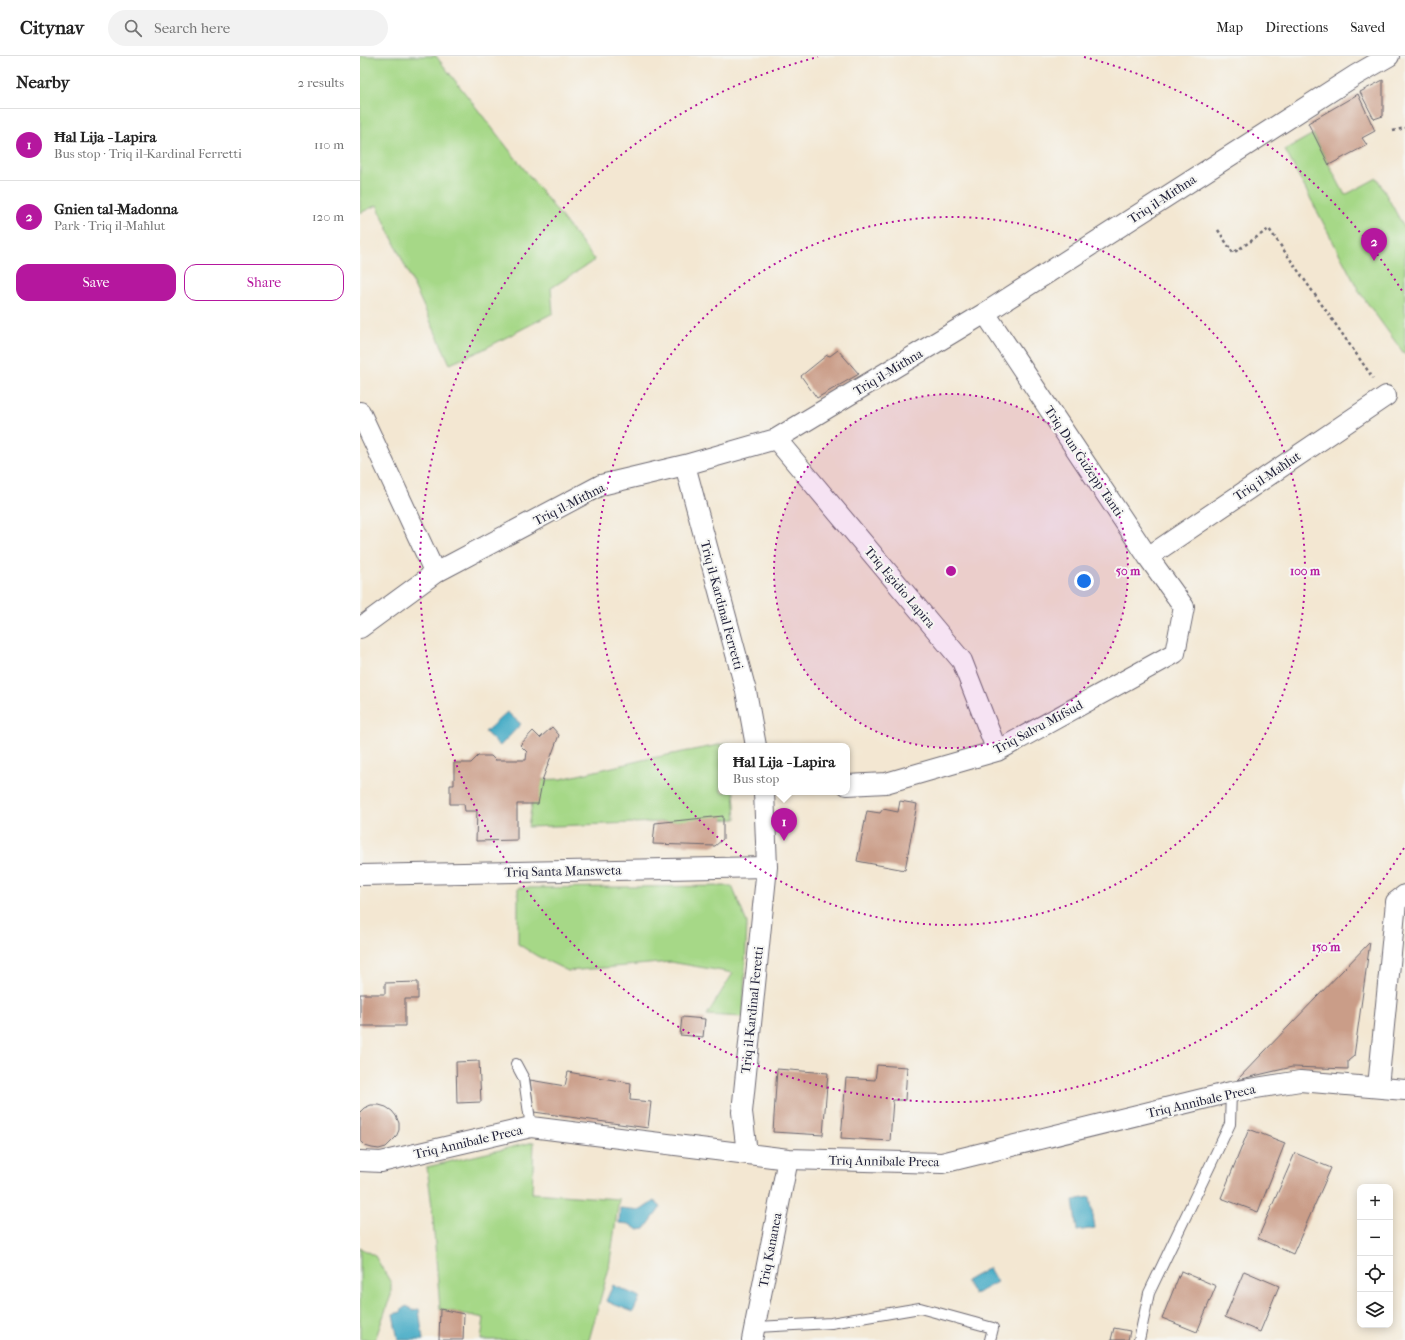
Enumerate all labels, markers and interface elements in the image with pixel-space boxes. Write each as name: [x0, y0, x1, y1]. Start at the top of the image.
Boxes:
search box: [108, 10, 388, 46]
text: Citynav: [20, 17, 84, 39]
icon: search: [122, 17, 144, 39]
text: Search here: [154, 19, 230, 37]
text: Map: [1216, 19, 1243, 36]
text: Directions: [1265, 19, 1328, 36]
text: Saved: [1350, 19, 1385, 36]
text: Nearby: [16, 72, 70, 92]
text: 2 results: [298, 75, 344, 90]
text: Ħal Lija - Lapira: [54, 128, 156, 146]
text: 1: [27, 137, 31, 152]
text: 110 m: [314, 137, 344, 152]
text: Bus stop · Triq il-Kardinal Ferretti: [54, 146, 242, 161]
street label: Triq il-Mitħna: [1125, 171, 1200, 226]
text: Gnien tal-Madonna: [54, 200, 178, 218]
text: 2: [26, 209, 32, 224]
text: 120 m: [312, 209, 344, 224]
text: Park · Triq il-Maħlut: [54, 218, 165, 233]
pin: 2: [1361, 228, 1387, 261]
button: Save: [16, 264, 176, 301]
button: Share: [184, 264, 344, 301]
street label: Triq il-Mitħna: [851, 345, 926, 398]
street label: Triq Dun Ġużepp Tanti: [1042, 403, 1127, 519]
street label: Triq il-Maħlut: [1231, 448, 1304, 504]
street label: Triq il-Mitħna: [531, 479, 608, 528]
street label: Triq il-Kardinal Ferretti: [698, 539, 747, 671]
street label: Triq Egidio Lapira: [862, 543, 939, 632]
centre of rings: [944, 564, 958, 578]
text: 50 m: [1116, 564, 1141, 578]
text: 100 m: [1290, 564, 1321, 578]
your location: [1074, 571, 1094, 591]
street label: Triq Salvu Mifsud: [991, 697, 1086, 757]
popup: [718, 743, 850, 795]
text: Ħal Lija - Lapira: [733, 753, 835, 771]
text: Bus stop: [733, 771, 779, 786]
pin: 1: [771, 808, 797, 841]
street label: Triq Santa Mansweta: [504, 862, 623, 880]
text: 150 m: [1312, 940, 1341, 954]
street label: Triq il-Kardinal Feretti: [738, 946, 766, 1074]
street label: Triq Annibale Preca: [1145, 1081, 1258, 1121]
street label: Triq Annibale Preca: [412, 1122, 525, 1162]
street label: Triq Annibale Preca: [828, 1153, 941, 1169]
map controls: [1357, 1184, 1393, 1328]
button: +: [1357, 1184, 1393, 1220]
street label: Triq Kananea: [755, 1210, 785, 1289]
button: −: [1357, 1220, 1393, 1256]
button: locate: [1357, 1256, 1393, 1292]
button: layers: [1357, 1292, 1393, 1328]

